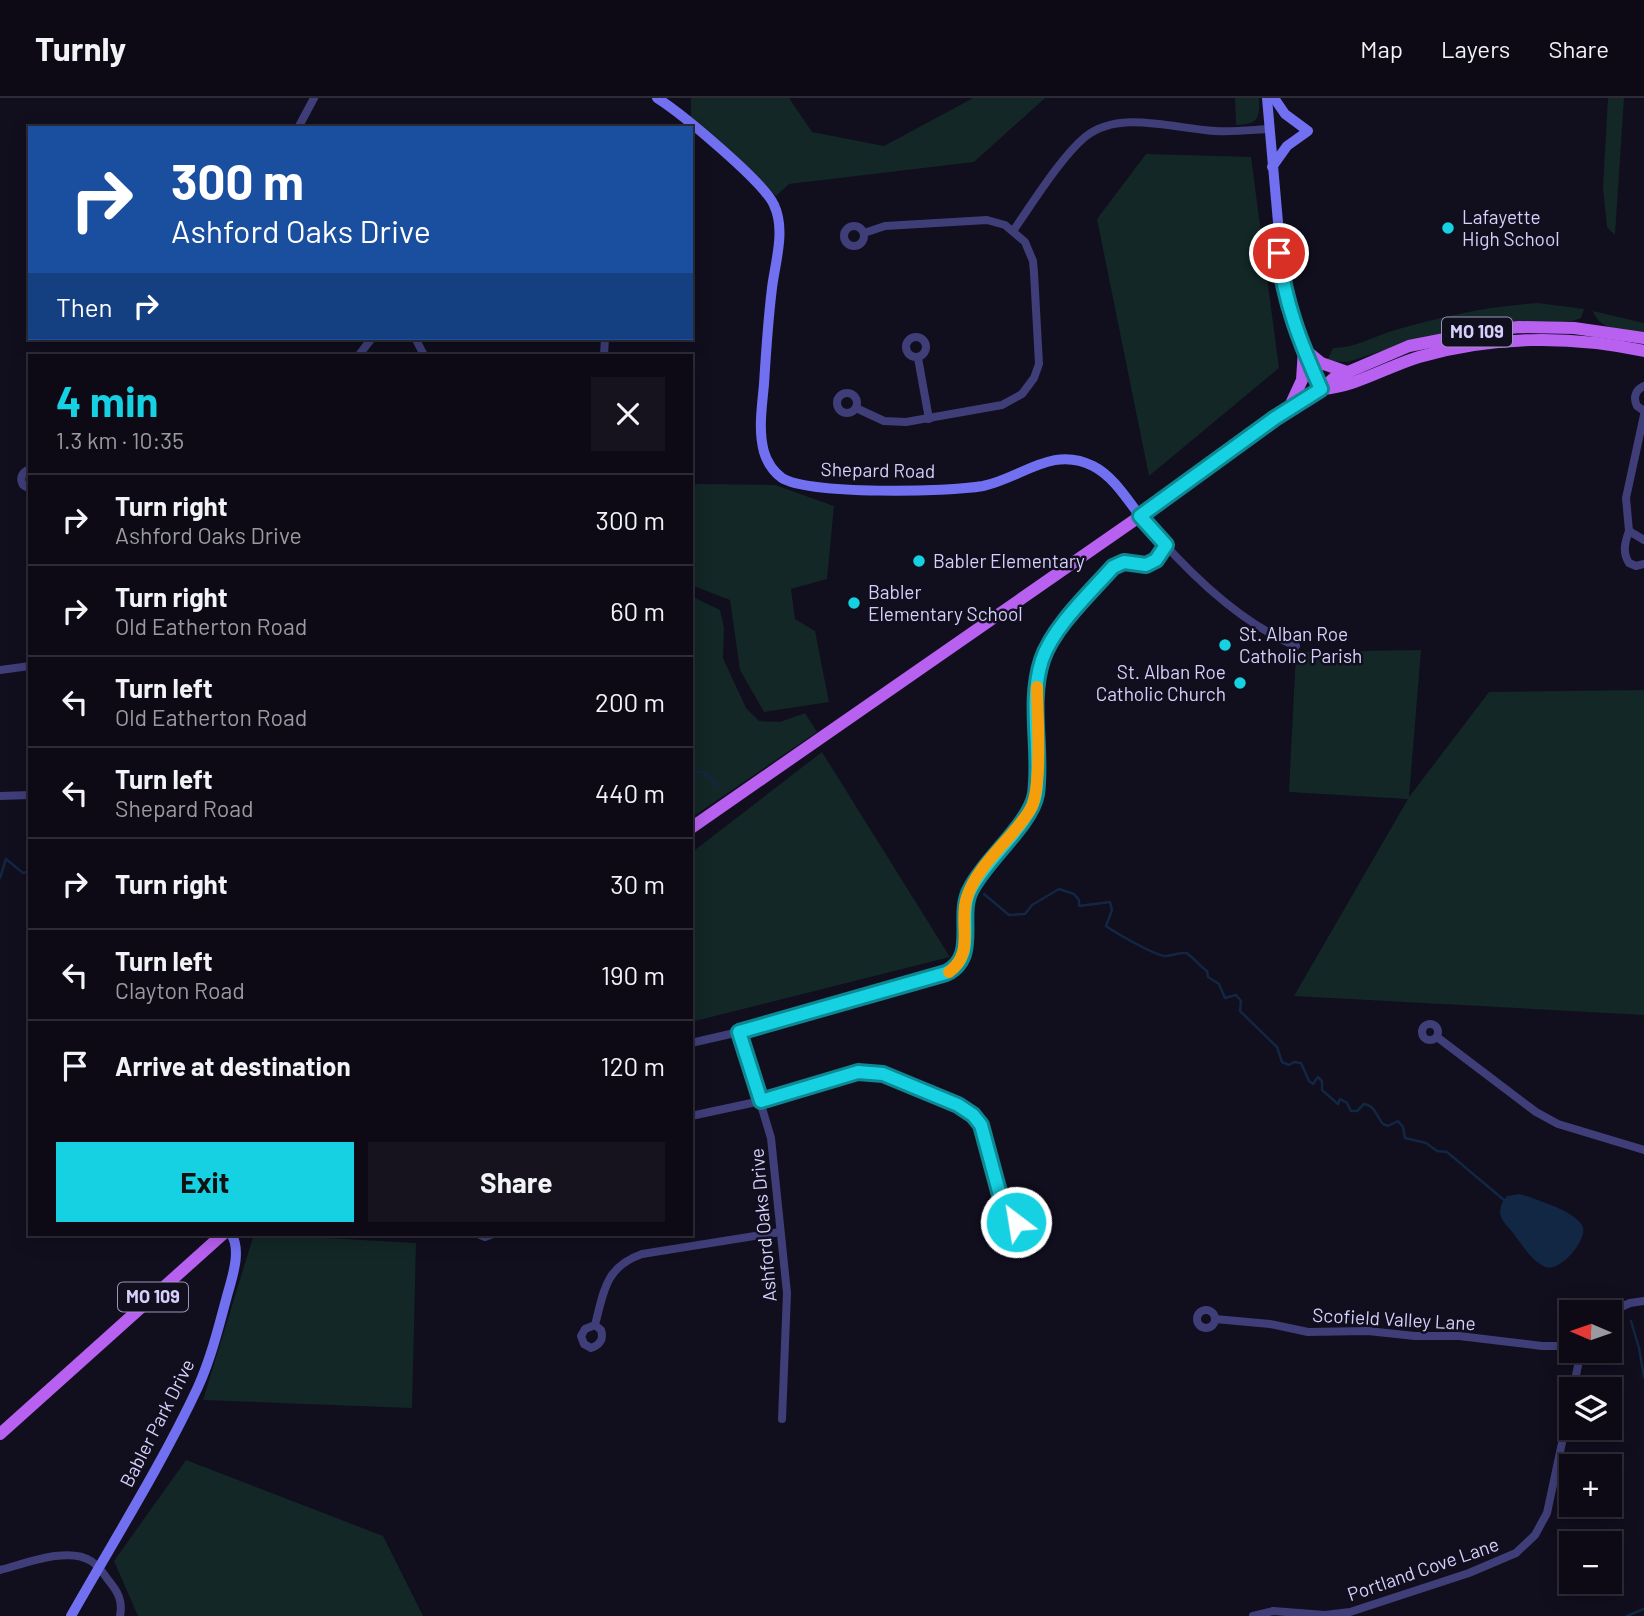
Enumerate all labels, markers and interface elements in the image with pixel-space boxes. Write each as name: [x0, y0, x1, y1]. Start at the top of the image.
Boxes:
text: Turnly: [35, 28, 126, 68]
text: Map: [1360, 34, 1403, 63]
text: Layers: [1441, 34, 1510, 63]
text: Share: [1548, 34, 1609, 63]
text: 300 m: [171, 151, 304, 210]
icon: right: [56, 154, 147, 245]
place label: Lafayette High School: [1462, 205, 1560, 250]
text: Ashford Oaks Drive: [171, 211, 431, 249]
marker: Lafayette High School: [1440, 220, 1456, 236]
pin: [1249, 223, 1309, 283]
icon: arrive: [1260, 234, 1298, 272]
icon: right: [127, 287, 165, 325]
text: Then: [56, 291, 113, 322]
road number: MO 109: [1442, 318, 1512, 346]
text: 4 min: [56, 375, 159, 425]
button: close: [591, 377, 665, 451]
text: 1.3 km · 10:35: [56, 426, 184, 454]
street label: Shepard Road: [821, 457, 935, 482]
text: Turn right: [115, 490, 228, 521]
icon: right: [56, 501, 94, 539]
text: 300 m: [596, 504, 665, 535]
text: Ashford Oaks Drive: [115, 521, 302, 549]
place label: Babler Elementary: [933, 549, 1085, 572]
marker: Babler Elementary: [911, 553, 927, 569]
place label: Babler Elementary School: [868, 580, 1023, 625]
text: Turn right: [115, 581, 228, 612]
icon: right: [56, 592, 94, 630]
text: 60 m: [610, 595, 665, 626]
marker: Babler Elementary School: [846, 595, 862, 611]
text: Old Eatherton Road: [115, 612, 307, 640]
place label: St. Alban Roe Catholic Parish: [1239, 622, 1362, 667]
marker: St. Alban Roe Catholic Parish: [1217, 637, 1233, 653]
place label: St. Alban Roe Catholic Church: [1096, 660, 1226, 705]
text: Turn left: [115, 672, 213, 703]
marker: St. Alban Roe Catholic Church: [1232, 675, 1248, 691]
icon: left: [56, 683, 94, 721]
text: 200 m: [595, 686, 665, 717]
text: Old Eatherton Road: [115, 703, 307, 731]
text: Turn left: [115, 763, 213, 794]
icon: left: [56, 774, 94, 812]
text: 440 m: [595, 777, 665, 808]
text: Shepard Road: [115, 794, 254, 822]
icon: right: [56, 865, 94, 903]
text: Turn right: [115, 868, 228, 899]
text: 30 m: [610, 868, 665, 899]
text: Turn left: [115, 945, 213, 976]
icon: left: [56, 956, 94, 994]
text: 190 m: [601, 959, 665, 990]
text: Clayton Road: [115, 976, 245, 1004]
icon: arrive: [56, 1047, 94, 1085]
text: Arrive at destination: [115, 1050, 351, 1081]
text: 120 m: [601, 1050, 665, 1081]
button: Exit: [56, 1142, 354, 1222]
button: Share: [368, 1142, 665, 1222]
street label: Ashford Oaks Drive: [744, 1147, 781, 1303]
position arrow: [979, 1185, 1053, 1259]
road number: MO 109: [118, 1282, 188, 1312]
north arrow: [1559, 1300, 1622, 1363]
map controls: [1559, 1300, 1622, 1594]
street label: Scofield Valley Lane: [1312, 1303, 1476, 1334]
street label: Babler Park Drive: [114, 1355, 199, 1491]
button: layers: [1559, 1377, 1622, 1440]
button: +: [1559, 1454, 1622, 1517]
button: −: [1559, 1531, 1622, 1594]
street label: Portland Cove Lane: [1344, 1532, 1502, 1605]

